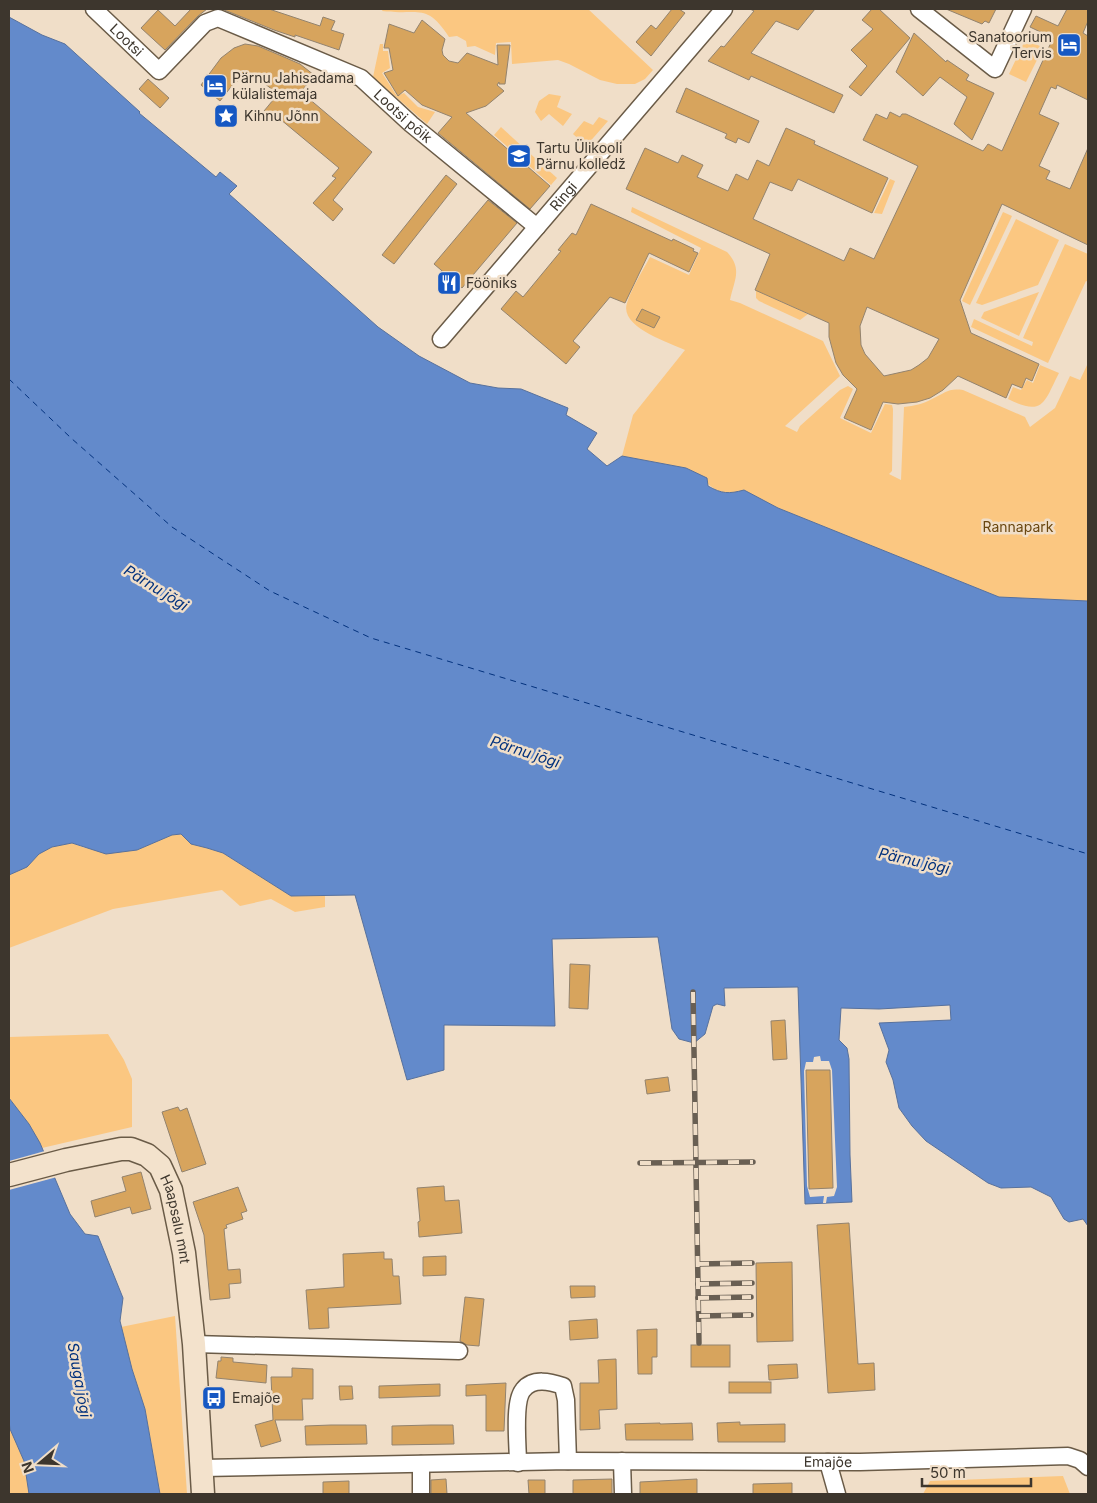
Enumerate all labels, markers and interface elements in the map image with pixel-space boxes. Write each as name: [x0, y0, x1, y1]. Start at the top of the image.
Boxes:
street label: Lootsi: [107, 20, 147, 60]
place label: Sanatoorium Tervis: [968, 28, 1052, 61]
hotel icon: Sanatoorium Tervis: [1056, 32, 1082, 58]
place label: Pärnu Jahisadama külalistemaja: [232, 69, 354, 102]
hotel icon: Pärnu Jahisadama külalistemaja: [202, 73, 228, 99]
street label: Lootsi põik: [371, 85, 436, 146]
place icon: Kihnu Jõnn: [213, 103, 239, 129]
place label: Kihnu Jõnn: [244, 107, 319, 124]
place label: Tartu Ülikooli Pärnu kolledž: [536, 139, 626, 172]
school or university icon: Tartu Ülikooli Pärnu kolledž: [506, 143, 532, 169]
street label: Ringi: [546, 178, 580, 214]
restaurant icon: Fööniks: [436, 270, 462, 296]
place label: Fööniks: [466, 274, 517, 291]
park label: Rannapark: [983, 518, 1054, 535]
water label: Pärnu jõgi: [121, 560, 192, 615]
water label: Pärnu jõgi: [488, 731, 563, 772]
water label: Pärnu jõgi: [877, 843, 952, 878]
street label: Haapsalu mnt: [157, 1172, 194, 1265]
water label: Sauga jõgi: [64, 1341, 95, 1419]
bus stop icon: Emajõe: [201, 1385, 227, 1411]
place label: Emajõe: [232, 1389, 281, 1406]
north arrow: [15, 1438, 65, 1488]
street label: Emajõe: [804, 1453, 852, 1470]
scale bar: [922, 1456, 1031, 1488]
text: N: [17, 1460, 37, 1475]
text: 50 m: [930, 1463, 966, 1482]

